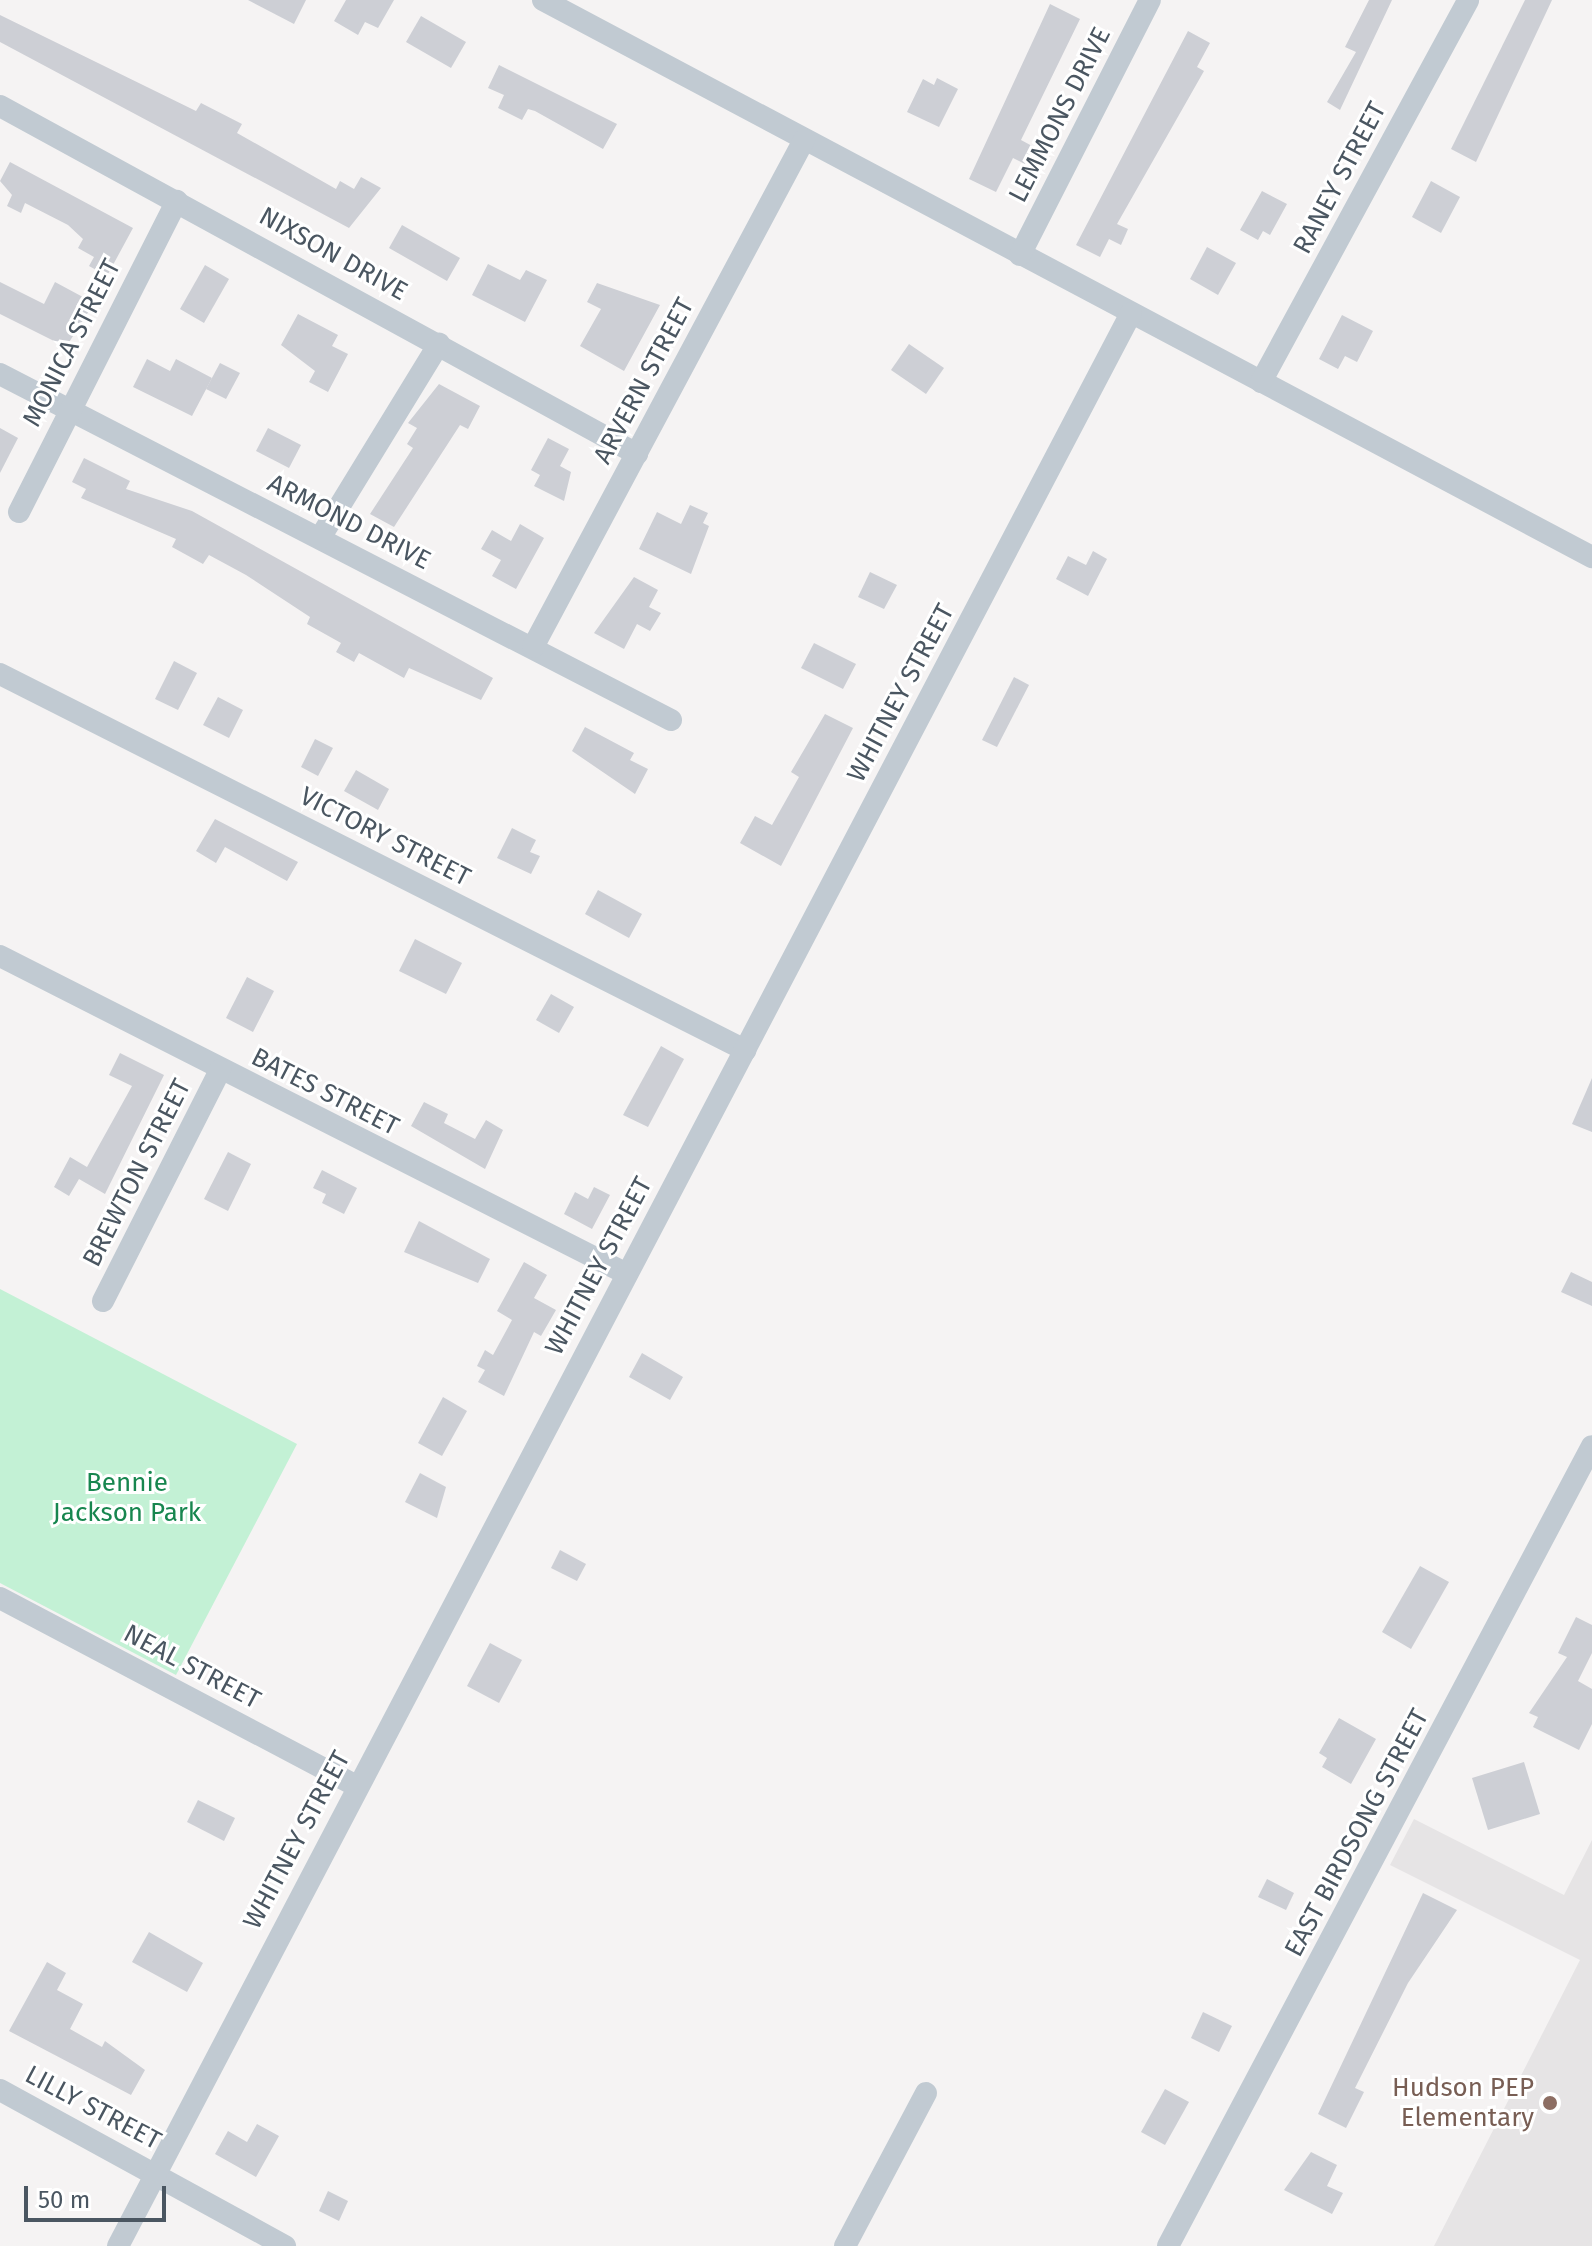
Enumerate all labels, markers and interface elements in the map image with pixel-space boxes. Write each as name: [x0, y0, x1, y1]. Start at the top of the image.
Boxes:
street label: LEMMONS DRIVE: [1002, 22, 1118, 208]
street label: RANEY STREET: [1287, 97, 1393, 259]
street label: NIXSON DRIVE: [253, 200, 413, 308]
street label: MONICA STREET: [16, 254, 128, 432]
street label: ARVERN STREET: [587, 293, 701, 469]
street label: ARMOND DRIVE: [262, 468, 436, 576]
street label: WHITNEY STREET: [841, 599, 961, 787]
street label: VICTORY STREET: [295, 781, 475, 893]
street label: BATES STREET: [246, 1041, 404, 1143]
street label: BREWTON STREET: [76, 1074, 198, 1272]
street label: WHITNEY STREET: [539, 1172, 659, 1360]
park label: Bennie Jackson Park: [53, 1467, 201, 1528]
street label: NEAL STREET: [118, 1618, 266, 1716]
street label: EAST BIRDSONG STREET: [1278, 1704, 1436, 1962]
street label: WHITNEY STREET: [237, 1746, 357, 1934]
street label: LILLY STREET: [20, 2059, 166, 2157]
place label: Hudson PEP Elementary: [1392, 2072, 1534, 2134]
marker: Hudson PEP Elementary: [1541, 2094, 1559, 2112]
scale bar: [28, 2170, 170, 2220]
text: 50 m: [38, 2186, 90, 2214]

